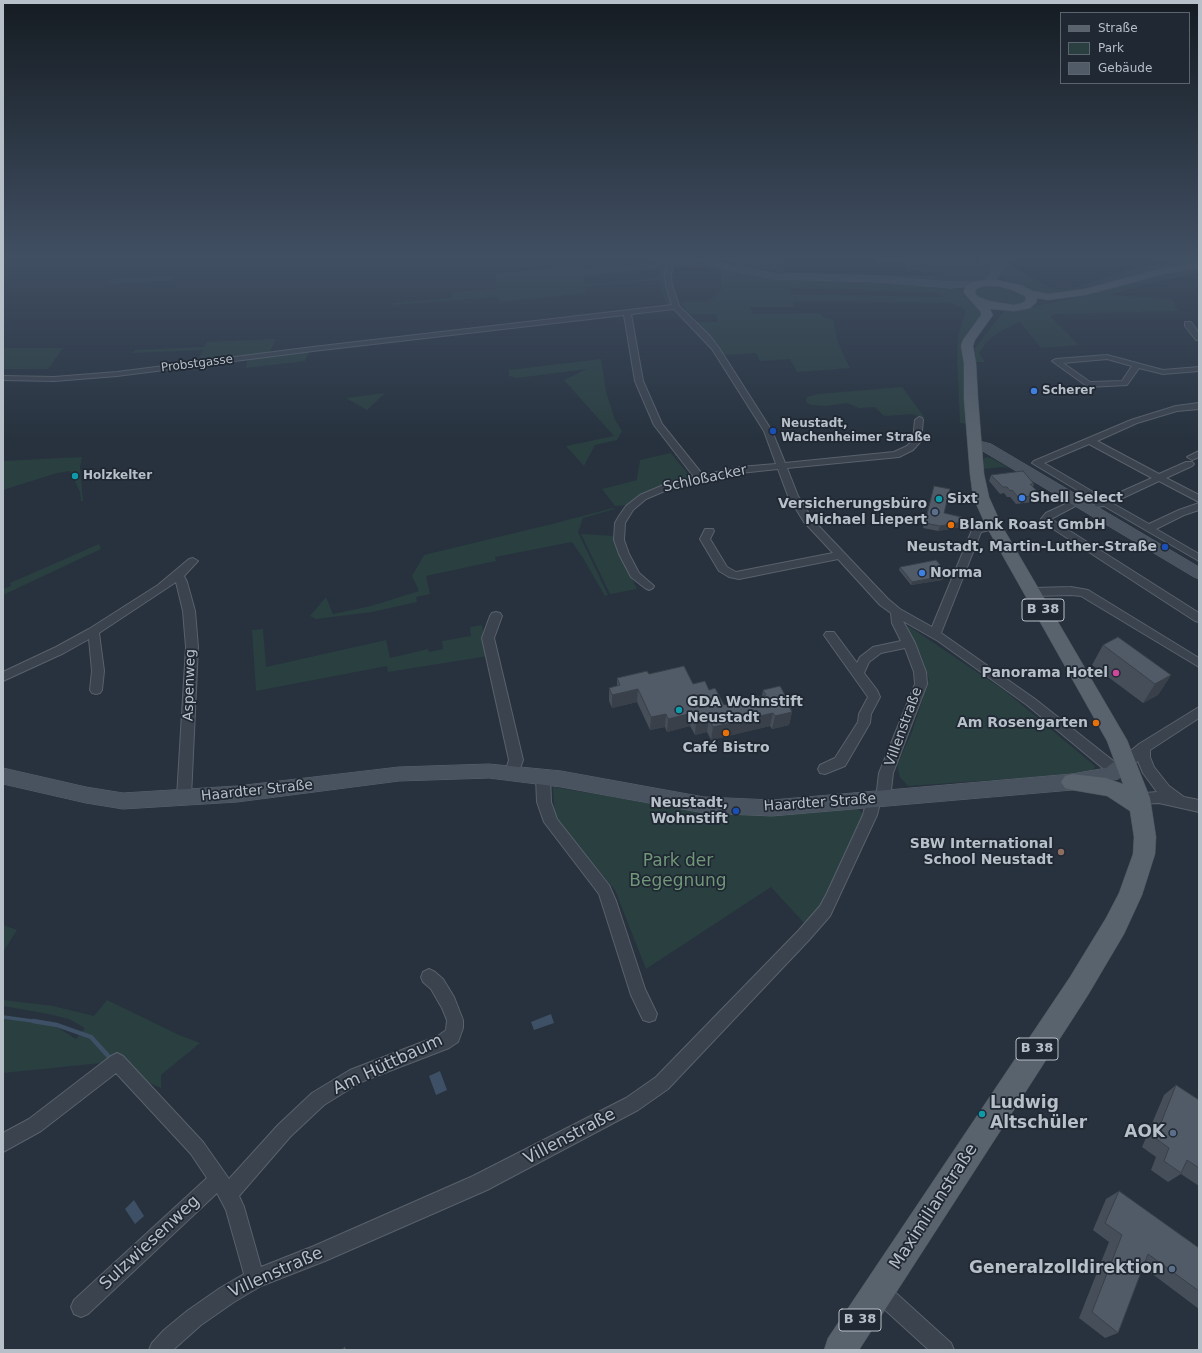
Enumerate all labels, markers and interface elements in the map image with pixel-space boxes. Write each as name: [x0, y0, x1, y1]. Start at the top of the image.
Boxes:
legend: [1060, 12, 1190, 84]
text: Straße: [1098, 21, 1138, 35]
text: Park: [1098, 41, 1124, 55]
text: Gebäude: [1098, 61, 1152, 75]
street label: Probstgasse: [160, 352, 234, 376]
place label: Scherer: [1042, 384, 1094, 398]
marker: Scherer: [1029, 386, 1039, 396]
place label: Neustadt, Wachenheimer Straße: [781, 417, 931, 445]
marker: Neustadt, Wachenheimer Straße: [768, 426, 778, 436]
street label: Schloßacker: [662, 462, 748, 496]
place label: Holzkelter: [83, 469, 152, 483]
marker: Holzkelter: [70, 471, 80, 481]
place label: Shell Select: [1030, 490, 1123, 506]
place label: Sixt: [947, 491, 978, 507]
marker: Shell Select: [1017, 493, 1027, 503]
marker: Sixt: [934, 494, 944, 504]
place label: Versicherungsbüro Michael Liepert: [778, 496, 927, 528]
marker: Versicherungsbüro Michael Liepert: [930, 507, 940, 517]
place label: Blank Roast GmbH: [959, 517, 1106, 533]
marker: Blank Roast GmbH: [946, 520, 956, 530]
place label: Neustadt, Martin-Luther-Straße: [906, 539, 1157, 555]
marker: Neustadt, Martin-Luther-Straße: [1160, 542, 1170, 552]
place label: Norma: [930, 565, 982, 581]
marker: Norma: [917, 568, 927, 578]
road number: B 38: [1022, 599, 1064, 621]
street label: Aspenweg: [180, 649, 200, 721]
place label: Panorama Hotel: [982, 665, 1108, 681]
marker: Panorama Hotel: [1111, 668, 1121, 678]
street label: Villenstraße: [882, 685, 926, 769]
place label: GDA Wohnstift Neustadt: [687, 694, 803, 726]
marker: GDA Wohnstift Neustadt: [674, 705, 684, 715]
place label: Am Rosengarten: [957, 715, 1088, 731]
marker: Am Rosengarten: [1091, 718, 1101, 728]
marker: Café Bistro: [721, 728, 731, 738]
place label: Café Bistro: [682, 740, 770, 756]
street label: Haardter Straße: [200, 777, 314, 805]
street label: Haardter Straße: [763, 791, 877, 815]
place label: Neustadt, Wohnstift: [650, 795, 728, 828]
marker: Neustadt, Wohnstift: [731, 806, 741, 816]
place label: SBW International School Neustadt: [910, 836, 1053, 868]
marker: SBW International School Neustadt: [1056, 847, 1066, 857]
park label: Park der Begegnung: [629, 852, 727, 892]
street label: Am Hüttbaum: [330, 1031, 446, 1099]
road number: B 38: [1016, 1038, 1058, 1060]
place label: Ludwig Altschüler: [990, 1094, 1087, 1134]
street label: Villenstraße: [521, 1104, 619, 1170]
marker: Ludwig Altschüler: [977, 1109, 987, 1119]
place label: AOK: [1124, 1123, 1165, 1143]
marker: AOK: [1168, 1128, 1178, 1138]
street label: Maximilianstraße: [886, 1140, 982, 1274]
street label: Sulzwiesenweg: [96, 1191, 204, 1295]
street label: Villenstraße: [226, 1243, 326, 1303]
place label: Generalzolldirektion: [969, 1259, 1164, 1279]
marker: Generalzolldirektion: [1167, 1264, 1177, 1274]
road number: B 38: [839, 1309, 881, 1331]

